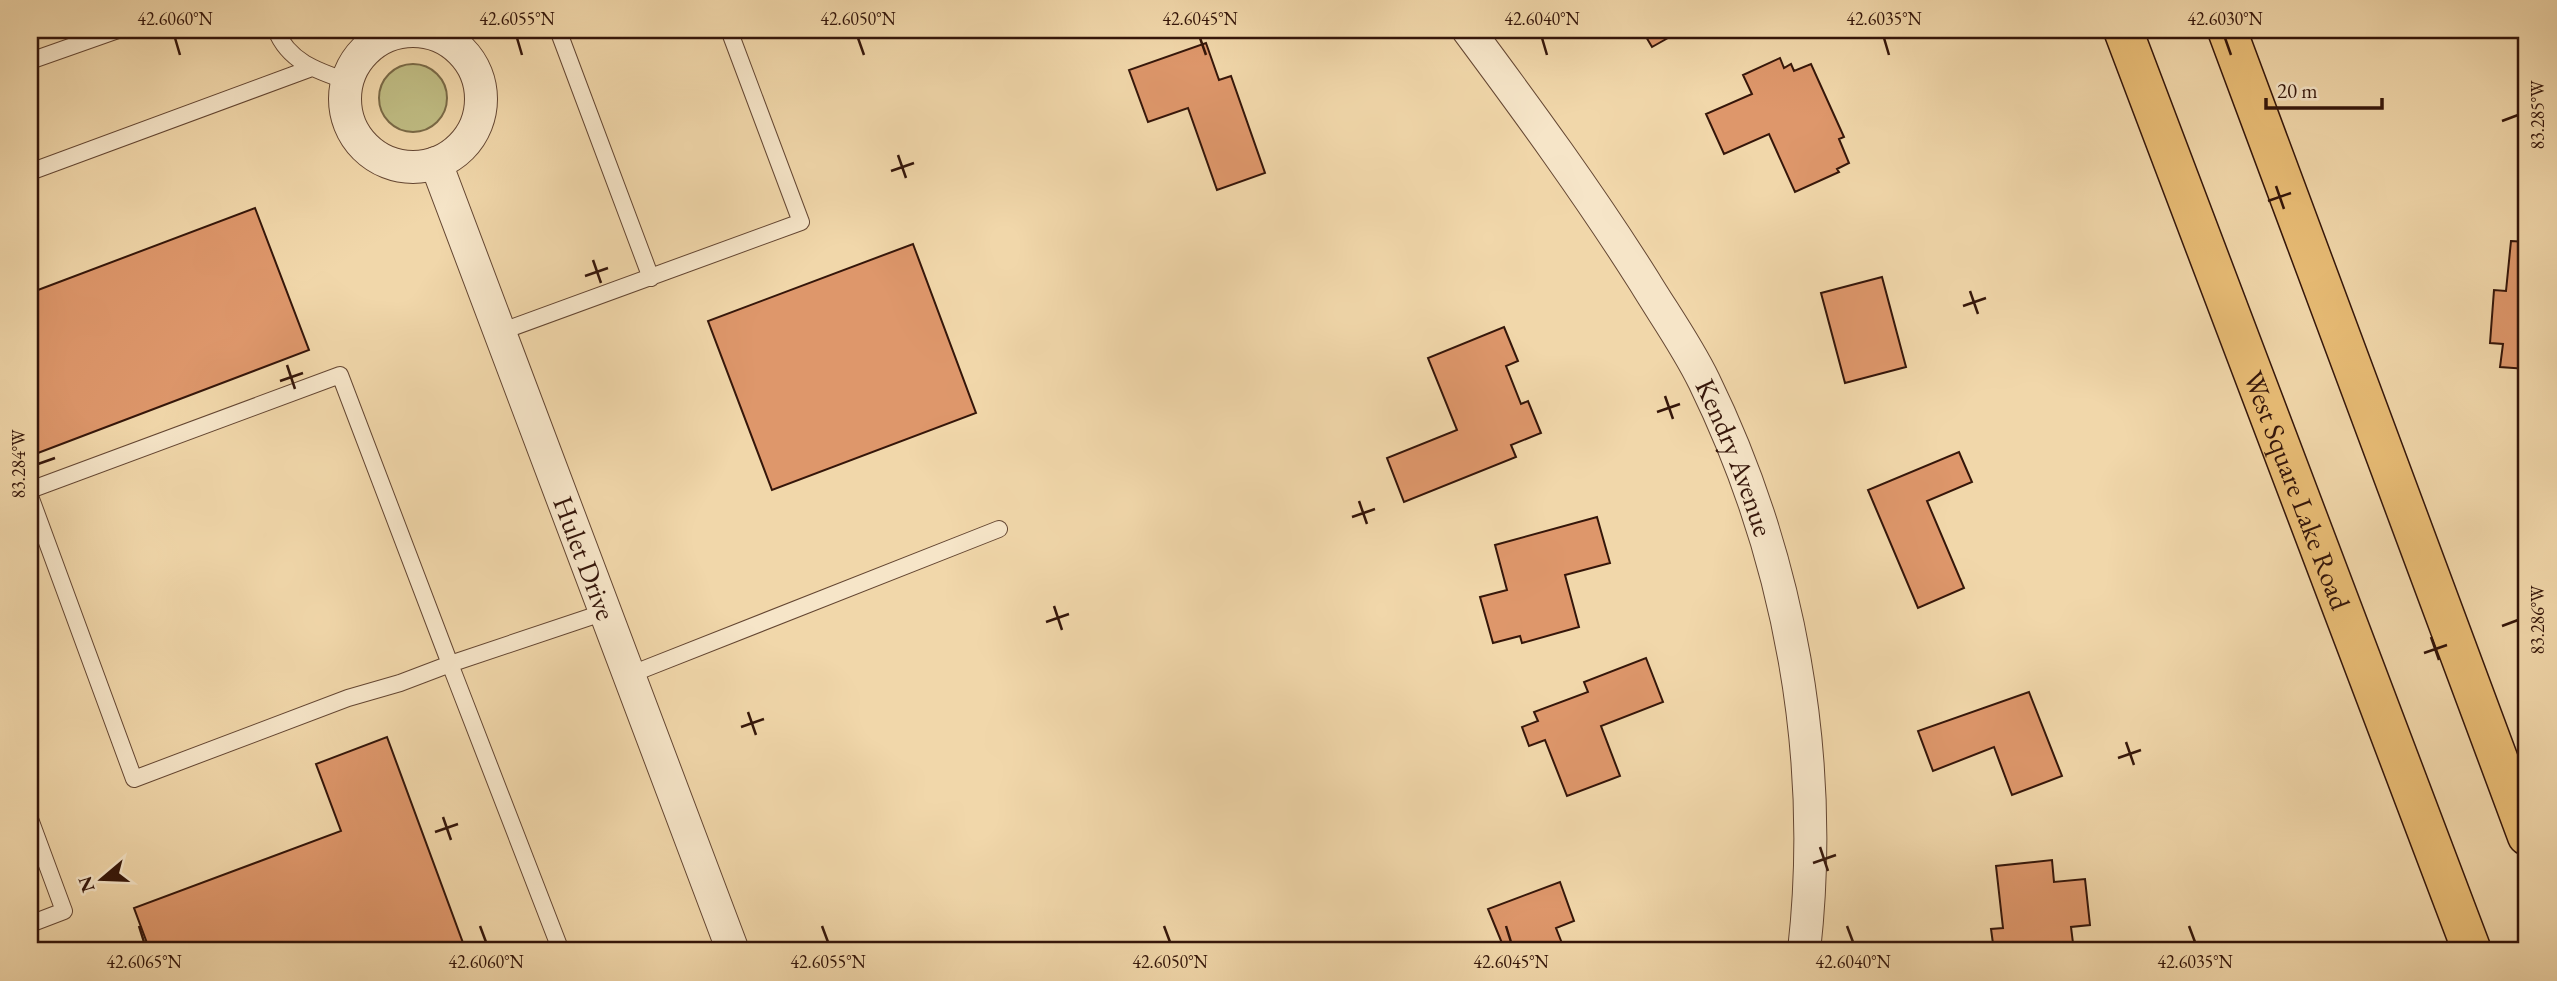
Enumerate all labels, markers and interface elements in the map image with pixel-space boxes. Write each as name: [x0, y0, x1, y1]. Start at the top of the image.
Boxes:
text: 42.6060°N: [137, 7, 213, 30]
text: 42.6055°N: [479, 7, 555, 30]
text: 42.6050°N: [820, 7, 896, 30]
text: 42.6045°N: [1162, 7, 1238, 30]
text: 42.6040°N: [1504, 7, 1580, 30]
text: 42.6035°N: [1846, 7, 1922, 30]
text: 42.6030°N: [2187, 7, 2263, 30]
scale bar: [2266, 66, 2382, 110]
text: 20 m: [2277, 77, 2318, 104]
text: 83.285°W: [2526, 80, 2549, 150]
street label: West Square Lake Road: [2236, 366, 2359, 615]
street label: Kendry Avenue: [1688, 373, 1782, 541]
text: 83.284°W: [7, 429, 30, 499]
street label: Hulet Drive: [545, 491, 625, 625]
text: 83.286°W: [2526, 585, 2549, 655]
north arrow: [66, 844, 136, 914]
text: N: [72, 872, 101, 896]
text: 42.6065°N: [106, 950, 182, 973]
text: 42.6060°N: [448, 950, 524, 973]
text: 42.6055°N: [790, 950, 866, 973]
text: 42.6050°N: [1132, 950, 1208, 973]
text: 42.6045°N: [1473, 950, 1549, 973]
text: 42.6040°N: [1815, 950, 1891, 973]
text: 42.6035°N: [2157, 950, 2233, 973]

